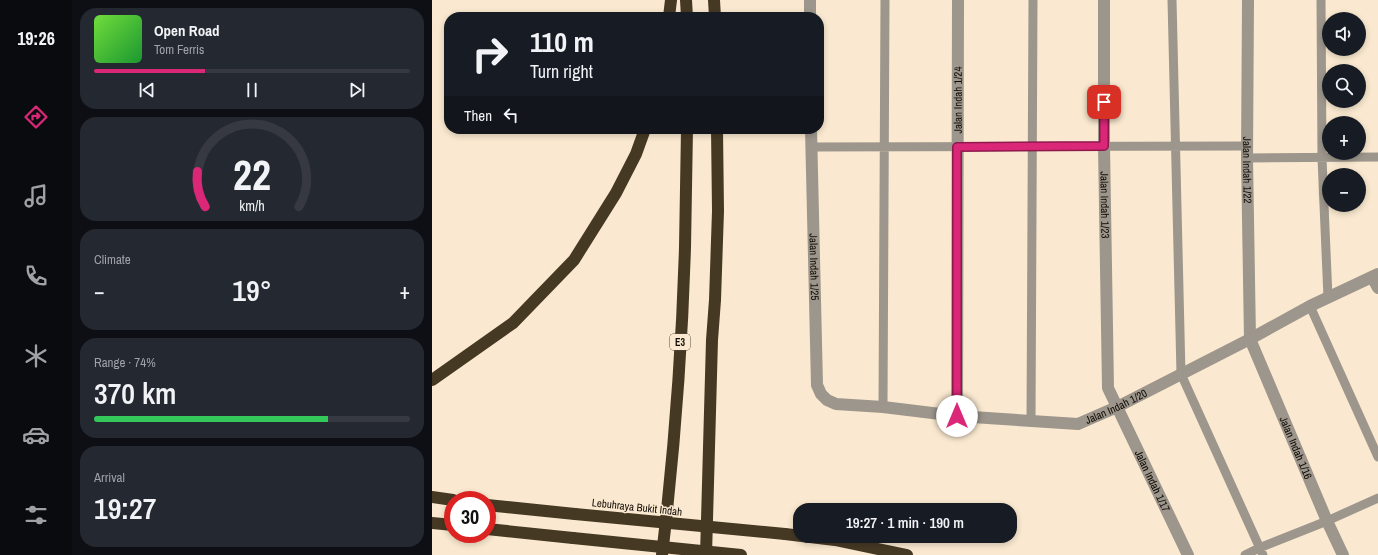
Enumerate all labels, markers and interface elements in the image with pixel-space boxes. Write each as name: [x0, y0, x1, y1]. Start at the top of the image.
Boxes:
map controls: [1322, 12, 1366, 212]
button: sound: [1322, 12, 1366, 56]
text: Open Road: [154, 20, 220, 41]
text: 110 m: [530, 23, 594, 61]
text: 19:26: [17, 26, 55, 51]
icon: right: [464, 28, 516, 80]
text: Tom Ferris: [154, 41, 204, 58]
text: Turn right: [530, 59, 593, 84]
button: search: [1322, 64, 1366, 108]
street label: Jalan Indah 1/24: [951, 67, 965, 133]
icon: previous: [136, 79, 158, 101]
icon: pause: [241, 79, 263, 101]
icon: next: [346, 79, 368, 101]
pin: [1087, 85, 1121, 119]
icon: arrive: [1093, 91, 1115, 113]
icon: directions: [22, 103, 50, 131]
icon: left: [500, 104, 522, 126]
text: Then: [464, 105, 492, 126]
button: +: [1322, 116, 1366, 160]
street label: Jalan Indah 1/22: [1240, 136, 1255, 204]
text: 22: [233, 147, 271, 203]
button: −: [1322, 168, 1366, 212]
street label: Jalan Indah 1/23: [1097, 171, 1113, 239]
icon: music: [22, 182, 50, 210]
text: km/h: [239, 195, 265, 214]
street label: Jalan Indah 1/25: [806, 233, 822, 301]
text: Climate: [94, 251, 131, 268]
icon: phone: [22, 262, 50, 290]
text: 19°: [232, 270, 272, 310]
text: −: [94, 276, 105, 306]
text: +: [399, 276, 410, 306]
road number: E3: [670, 334, 690, 350]
icon: climate: [22, 342, 50, 370]
text: Range · 74%: [94, 354, 156, 371]
text: 370 km: [94, 373, 176, 413]
street label: Jalan Indah 1/20: [1083, 386, 1149, 427]
position arrow: [936, 395, 978, 437]
street label: Jalan Indah 1/16: [1276, 414, 1315, 481]
icon: car: [22, 421, 50, 449]
street label: Jalan Indah 1/17: [1132, 448, 1173, 514]
text: Arrival: [94, 469, 125, 486]
text: 19:27: [94, 488, 156, 528]
speed limit sign: 30: [444, 491, 496, 543]
street label: Lebuhraya Bukit Indah: [591, 495, 683, 519]
icon: filters: [22, 501, 50, 529]
text: 19:27 · 1 min · 190 m: [846, 512, 964, 533]

